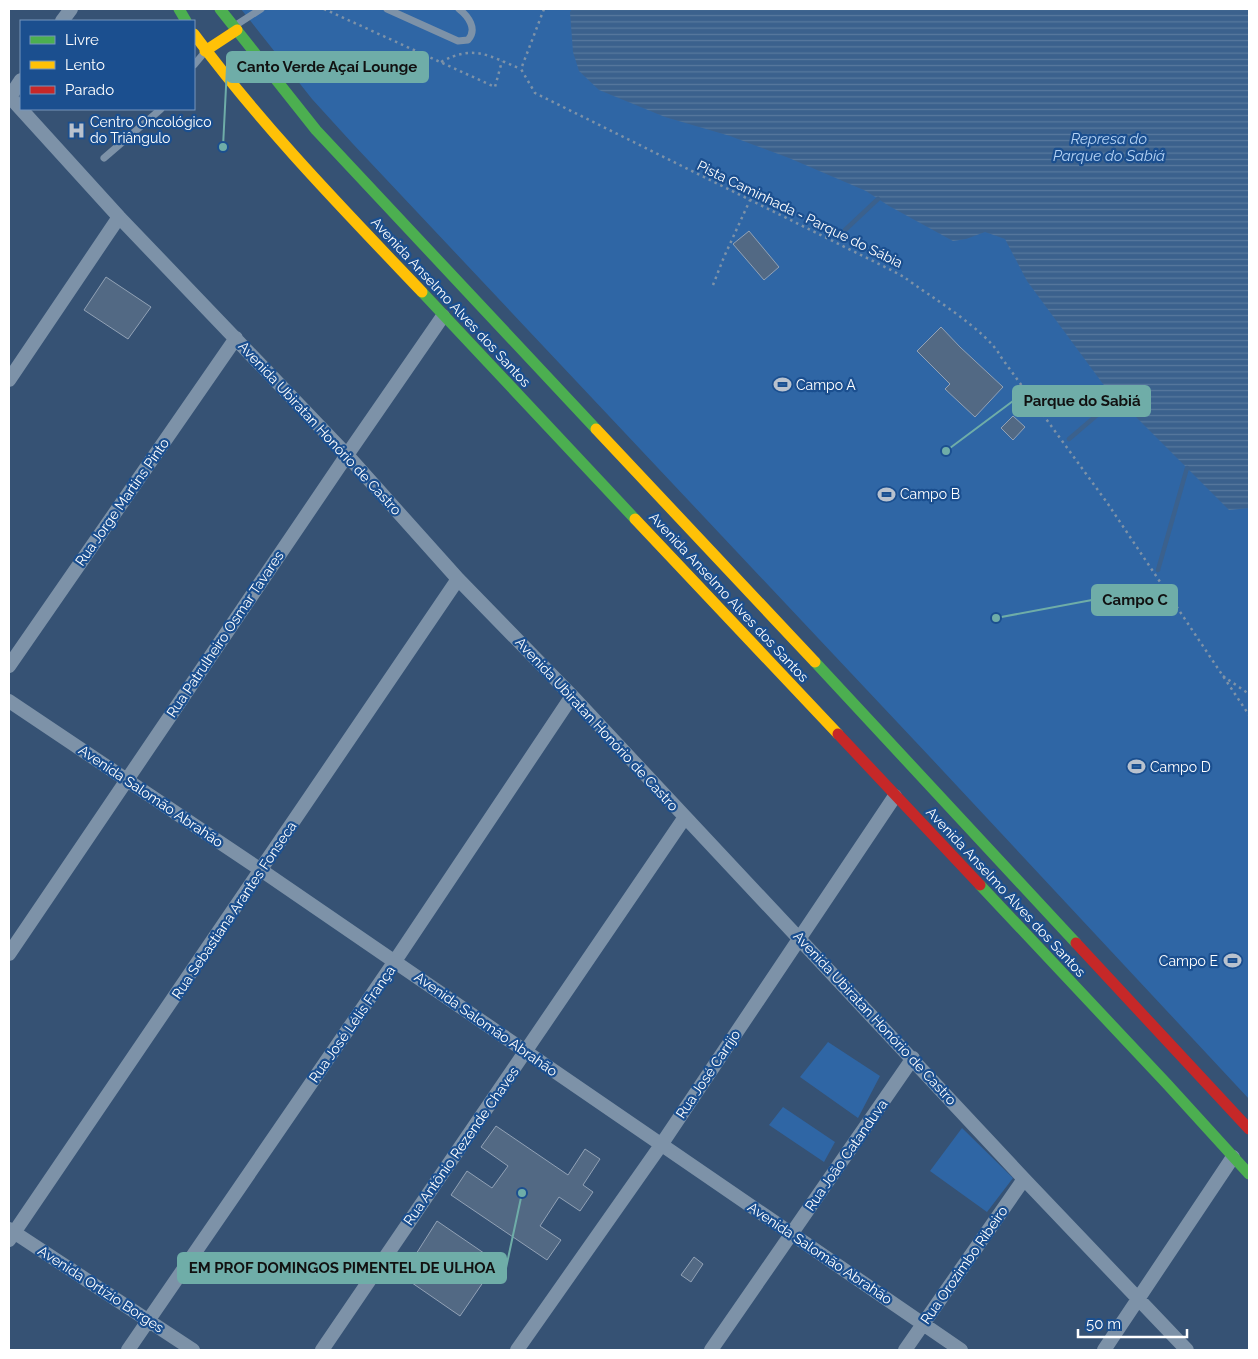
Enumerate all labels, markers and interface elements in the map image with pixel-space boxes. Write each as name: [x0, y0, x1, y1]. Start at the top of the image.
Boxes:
legend: [20, 20, 195, 110]
text: Livre: [65, 31, 99, 49]
callout: Canto Verde Açaí Lounge: [227, 52, 428, 82]
text: Lento: [65, 56, 105, 74]
text: Canto Verde Açaí Lounge: [237, 58, 417, 76]
text: Parado: [65, 81, 114, 99]
place label: Centro Oncológico do Triângulo: [90, 114, 212, 146]
hospital icon: Centro Oncológico do Triângulo: [66, 120, 86, 140]
water label: Represa do Parque do Sabiá: [1053, 130, 1165, 165]
street label: Pista Caminhada - Parque do Sábia: [695, 157, 905, 271]
street label: Avenida Anselmo Alves dos Santos: [368, 214, 534, 390]
street label: Avenida Ubiratan Honório de Castro: [235, 338, 405, 518]
sports icon: Campo A: [772, 375, 792, 395]
place label: Campo A: [796, 377, 856, 393]
callout: Parque do Sabiá: [1013, 386, 1150, 416]
text: Parque do Sabiá: [1023, 392, 1141, 410]
street label: Rua Jorge Martins Pinto: [72, 435, 172, 569]
sports icon: Campo B: [876, 484, 896, 504]
place label: Campo B: [900, 486, 960, 502]
street label: Avenida Anselmo Alves dos Santos: [646, 509, 812, 685]
street label: Rua Patrulheiro Osmar Tavares: [163, 548, 287, 720]
callout: Campo C: [1092, 585, 1177, 615]
text: Campo C: [1102, 591, 1168, 609]
street label: Avenida Ubiratan Honório de Castro: [512, 634, 682, 814]
street label: Avenida Salomão Abrahão: [76, 742, 226, 850]
sports icon: Campo D: [1126, 757, 1146, 777]
place label: Campo D: [1150, 759, 1211, 775]
street label: Avenida Anselmo Alves dos Santos: [923, 804, 1089, 980]
street label: Rua Sebastiana Arantes Fonseca: [169, 818, 299, 1002]
street label: Avenida Ubiratan Honório de Castro: [790, 928, 960, 1108]
sports icon: Campo E: [1222, 951, 1242, 971]
place label: Campo E: [1159, 953, 1218, 969]
street label: Rua José Lélis França: [306, 963, 398, 1085]
street label: Avenida Salomão Abrahão: [412, 969, 560, 1079]
street label: Rua José Carrijo: [672, 1027, 744, 1121]
street label: Rua Antônio Rezende Chaves: [400, 1064, 522, 1228]
street label: Rua João Catanduva: [802, 1096, 890, 1214]
street label: Avenida Salomão Abrahão: [745, 1199, 895, 1307]
street label: Rua Orozimbo Ribeiro: [917, 1203, 1011, 1327]
street label: Avenida Ortízio Borges: [35, 1242, 167, 1336]
callout: EM PROF DOMINGOS PIMENTEL DE ULHOA: [178, 1253, 506, 1283]
text: EM PROF DOMINGOS PIMENTEL DE ULHOA: [189, 1259, 496, 1277]
scale bar: [1078, 1306, 1187, 1338]
text: 50 m: [1086, 1315, 1121, 1333]

